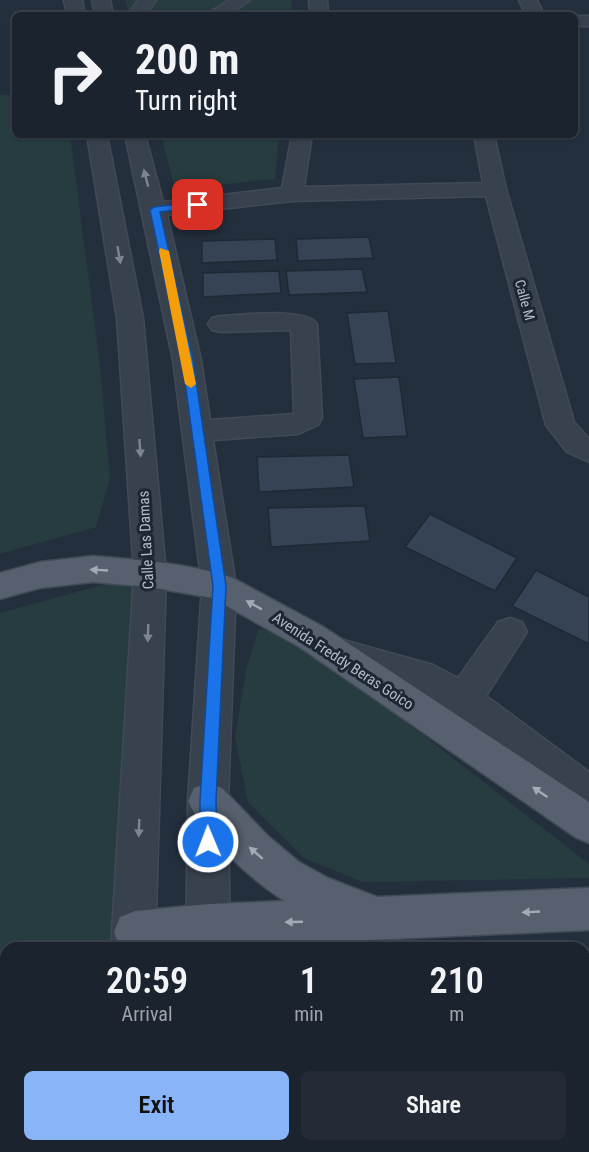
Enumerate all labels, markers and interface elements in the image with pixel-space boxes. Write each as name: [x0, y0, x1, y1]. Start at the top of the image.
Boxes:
text: 200 m: [135, 35, 240, 84]
icon: right: [36, 36, 114, 114]
text: Turn right: [135, 85, 237, 117]
one-way arrow: [141, 168, 151, 187]
pin: [172, 179, 223, 230]
icon: arrive: [181, 188, 214, 221]
one-way arrow: [114, 245, 123, 264]
street label: Calle M: [512, 278, 538, 322]
one-way arrow: [136, 439, 145, 458]
street label: Calle Las Damas: [134, 490, 158, 590]
one-way arrow: [90, 566, 109, 575]
one-way arrow: [245, 600, 262, 610]
street label: Avenida Freddy Beras Goico: [269, 609, 417, 713]
one-way arrow: [143, 623, 152, 642]
one-way arrow: [532, 787, 548, 798]
position arrow: [176, 810, 240, 874]
one-way arrow: [135, 818, 144, 837]
one-way arrow: [249, 846, 264, 860]
one-way arrow: [521, 907, 540, 916]
one-way arrow: [284, 917, 303, 926]
text: 20:59: [106, 960, 188, 1002]
text: 1: [300, 960, 318, 1002]
text: 210: [430, 960, 484, 1002]
text: Arrival: [122, 1002, 173, 1026]
text: min: [294, 1002, 323, 1026]
text: m: [449, 1002, 464, 1026]
button: Exit: [24, 1071, 289, 1140]
button: Share: [301, 1071, 566, 1140]

